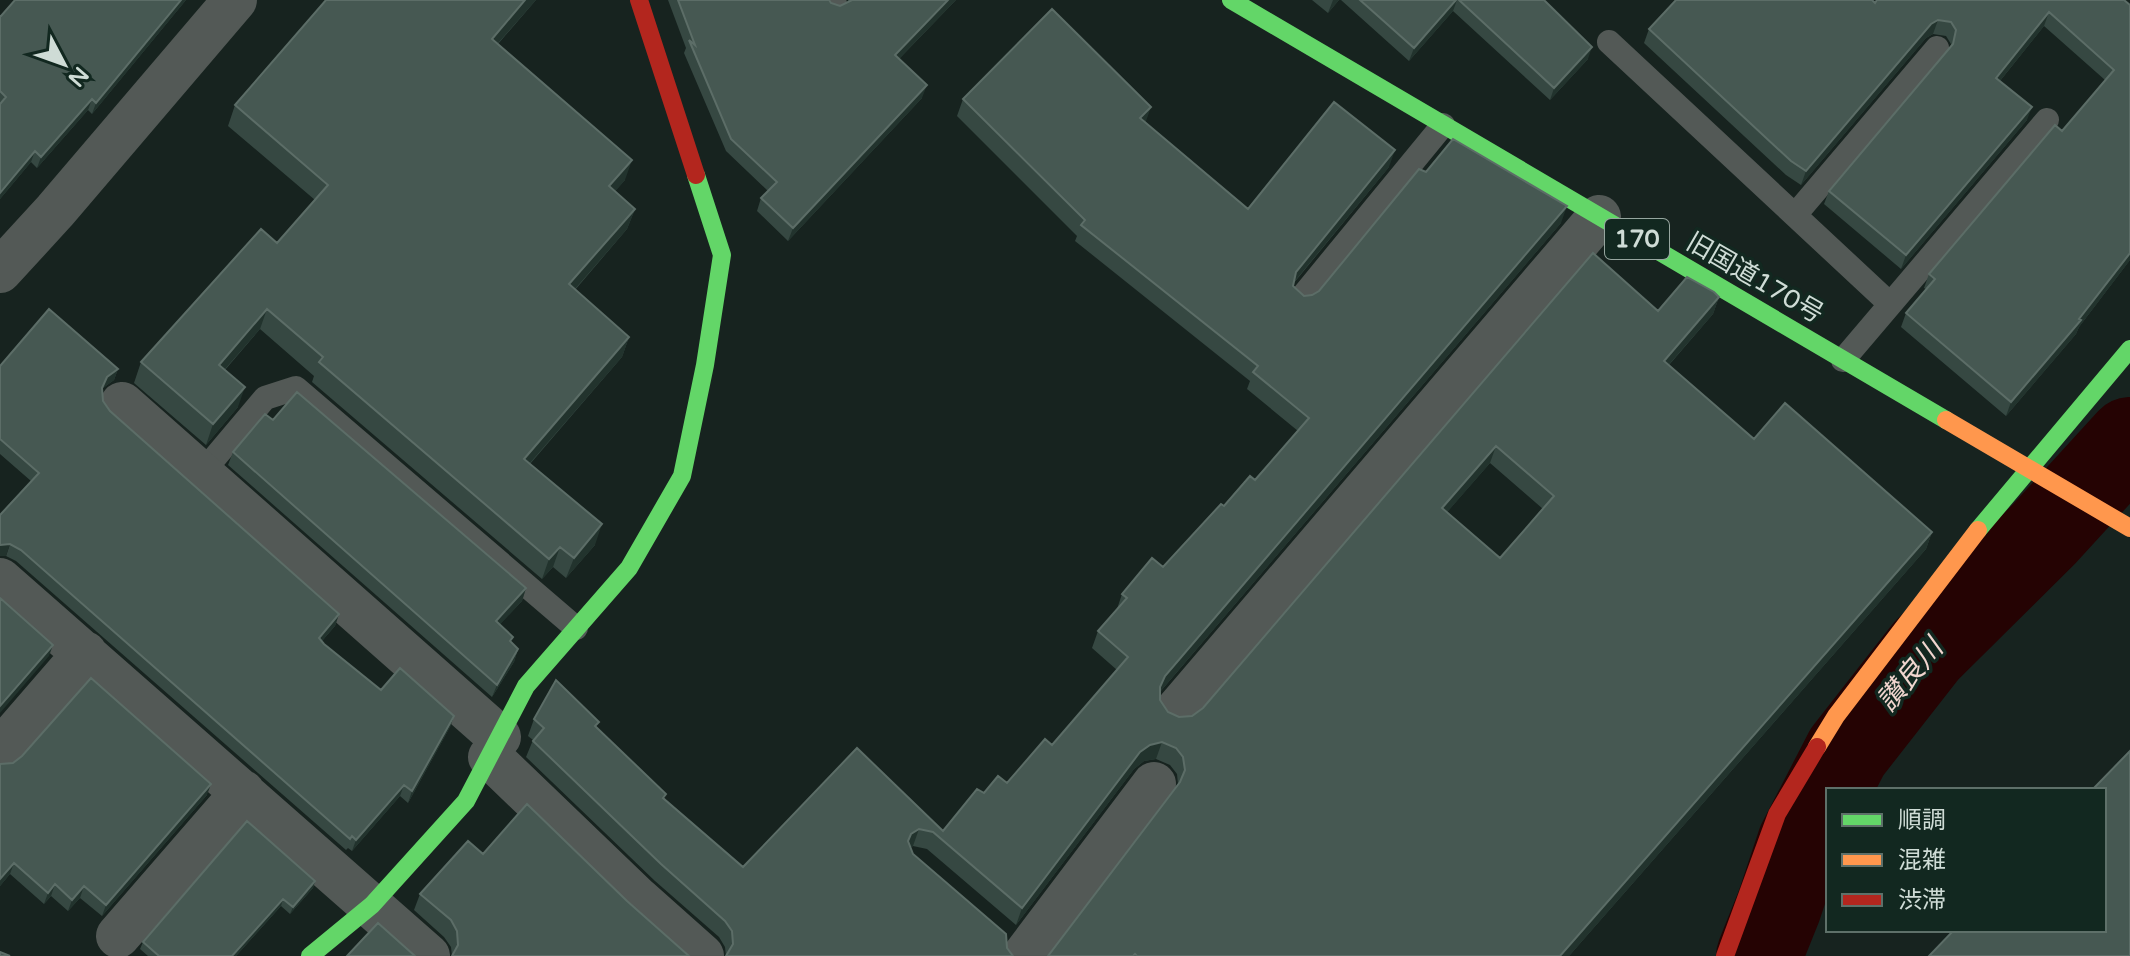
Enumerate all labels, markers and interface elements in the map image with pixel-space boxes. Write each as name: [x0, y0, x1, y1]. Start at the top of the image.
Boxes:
north arrow: [24, 24, 104, 104]
text: N: [63, 61, 94, 92]
road number: 170: [1605, 219, 1669, 259]
street label: 旧国道170号: [1681, 226, 1829, 330]
water label: 讃良川: [1870, 630, 1952, 718]
legend: [1826, 788, 2106, 932]
text: 順調: [1898, 806, 1946, 835]
text: 混雑: [1898, 846, 1946, 875]
text: 渋滞: [1898, 886, 1946, 915]

